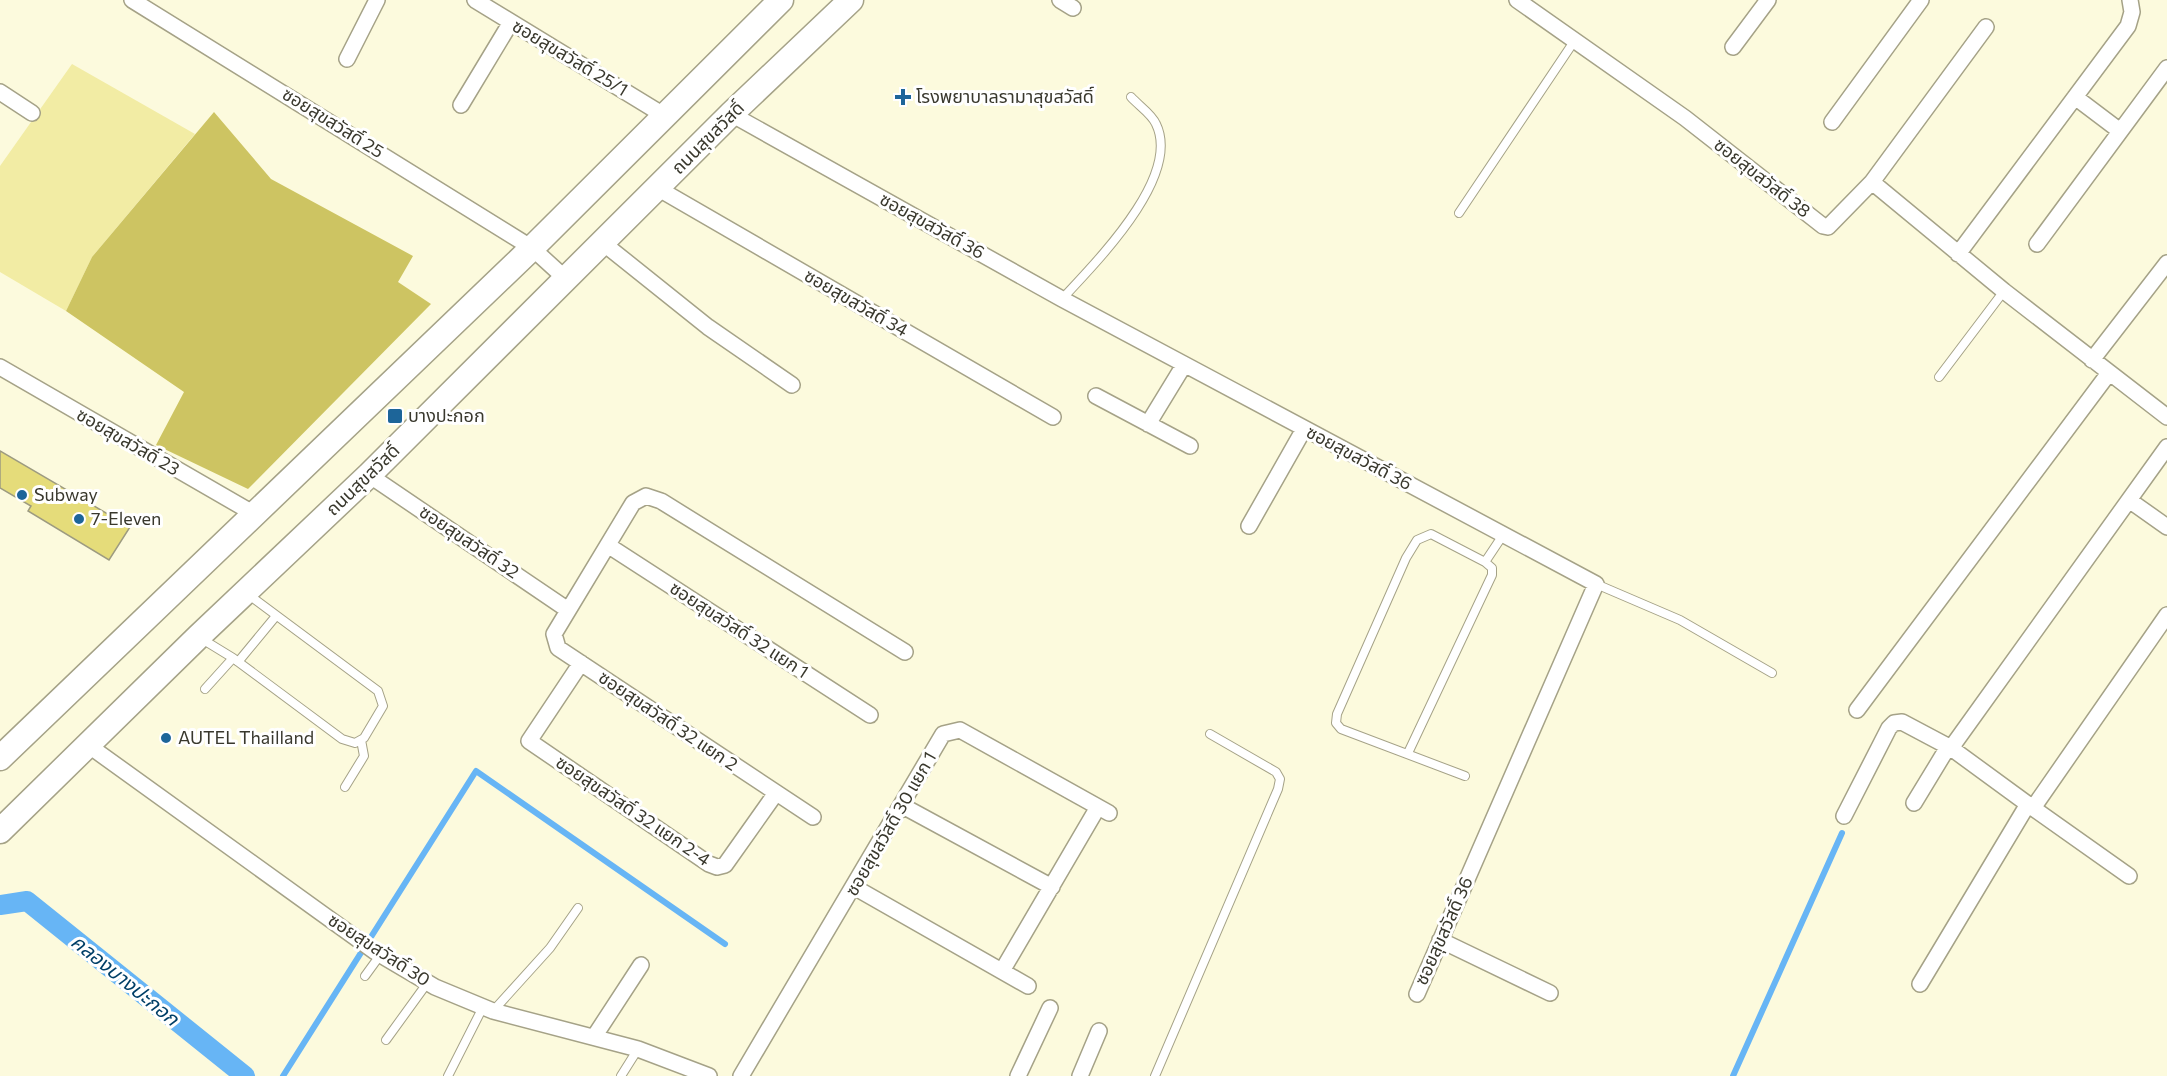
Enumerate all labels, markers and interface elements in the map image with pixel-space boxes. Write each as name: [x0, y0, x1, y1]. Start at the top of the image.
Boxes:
street label: ซอยสุขสวัสดิ์ 25/1: [508, 14, 632, 101]
street label: ซอยสุขสวัสดิ์ 25: [278, 82, 388, 163]
place label: โรงพยาบาลรามาสุขสวัสดิ์: [916, 85, 1094, 108]
marker: โรงพยาบาลรามาสุขสวัสดิ์: [894, 88, 912, 106]
street label: ถนนสุขสวัสดิ์: [666, 96, 749, 179]
street label: ซอยสุขสวัสดิ์ 38: [1709, 133, 1815, 223]
street label: ซอยสุขสวัสดิ์ 36: [876, 187, 989, 264]
street label: ซอยสุขสวัสดิ์ 34: [800, 264, 912, 342]
street label: ซอยสุขสวัสดิ์ 23: [73, 403, 184, 480]
place label: บางปะกอก: [408, 404, 485, 426]
marker: บางปะกอก: [386, 407, 404, 425]
street label: ซอยสุขสวัสดิ์ 36: [1302, 420, 1416, 495]
street label: ถนนสุขสวัสดิ์: [321, 439, 404, 520]
place label: Subway: [34, 483, 98, 505]
marker: Subway: [15, 488, 29, 502]
street label: ซอยสุขสวัสดิ์ 32: [415, 500, 524, 583]
place label: 7-Eleven: [91, 507, 161, 529]
marker: 7-Eleven: [72, 512, 86, 526]
street label: ซอยสุขสวัสดิ์ 32 แยก 1: [665, 576, 813, 683]
street label: ซอยสุขสวัสดิ์ 32 แยก 2: [594, 665, 742, 776]
place label: AUTEL Thailland: [178, 726, 314, 748]
marker: AUTEL Thailland: [159, 731, 173, 745]
street label: ซอยสุขสวัสดิ์ 30 แยก 1: [840, 747, 941, 900]
street label: ซอยสุขสวัสดิ์ 32 แยก 2-4: [551, 750, 715, 871]
street label: ซอยสุขสวัสดิ์ 36: [1409, 873, 1478, 989]
street label: ซอยสุขสวัสดิ์ 30: [324, 908, 435, 991]
water label: คลองบางปะกอก: [67, 929, 185, 1030]

